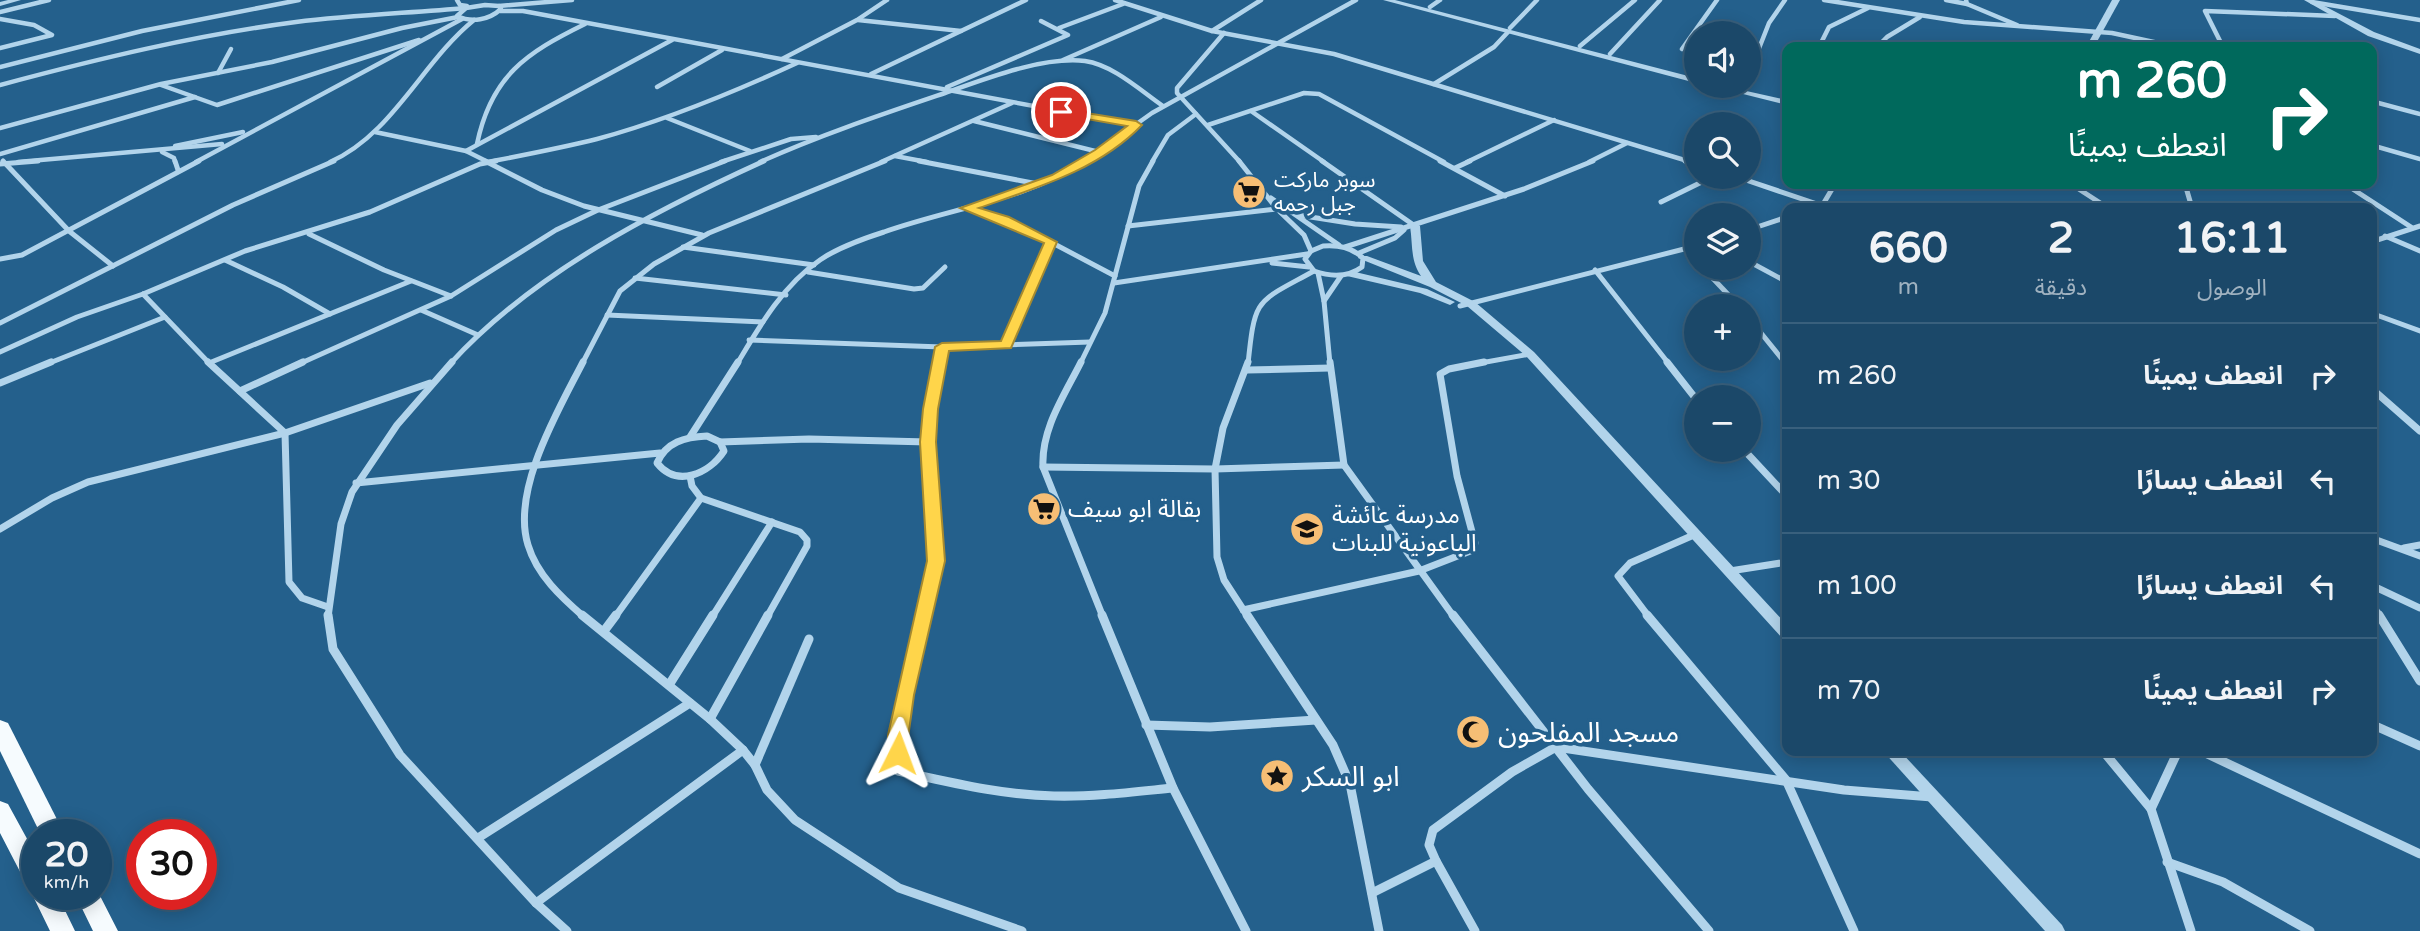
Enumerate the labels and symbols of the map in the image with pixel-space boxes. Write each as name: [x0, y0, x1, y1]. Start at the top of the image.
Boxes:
pin: [1031, 82, 1091, 142]
place label: سوبر ماركت جبل رحمه: [1274, 168, 1375, 217]
supermarket icon: سوبر ماركت جبل رحمه: [1230, 173, 1268, 211]
supermarket icon: بقالة ابو سيف: [1025, 490, 1063, 528]
place label: بقالة ابو سيف: [1068, 495, 1201, 524]
place label: مدرسة عائشة الباعونية للبنات: [1332, 501, 1477, 558]
school or university icon: مدرسة عائشة الباعونية للبنات: [1288, 510, 1326, 548]
mosque icon: مسجد المفلحون: [1454, 713, 1492, 751]
position arrow: [861, 716, 935, 790]
place label: مسجد المفلحون: [1498, 716, 1679, 750]
place icon: ابو السكر: [1258, 757, 1296, 795]
place label: ابو السكر: [1301, 760, 1400, 794]
speed limit sign: 30: [126, 819, 217, 910]

